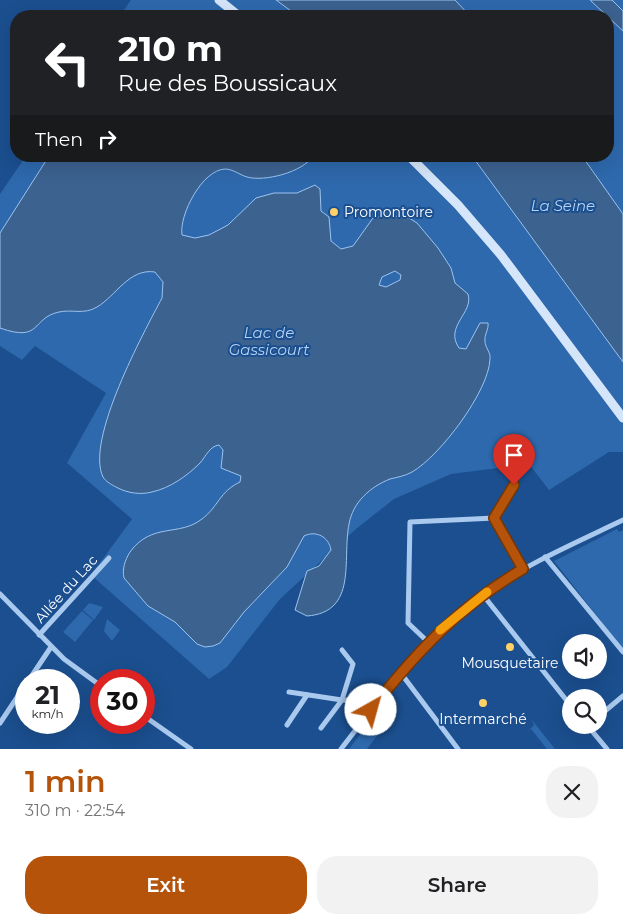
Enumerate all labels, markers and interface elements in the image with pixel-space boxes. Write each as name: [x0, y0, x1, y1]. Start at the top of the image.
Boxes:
text: 210 m: [118, 27, 223, 70]
icon: left: [35, 30, 100, 95]
text: Rue des Boussicaux: [118, 70, 337, 97]
icon: right: [93, 125, 121, 153]
text: Then: [35, 128, 83, 151]
water label: La Seine: [531, 196, 595, 215]
place label: Promontoire: [344, 203, 433, 221]
marker: Promontoire: [328, 206, 340, 218]
water label: Lac de Gassicourt: [229, 323, 309, 359]
pin: [493, 434, 535, 485]
icon: arrive: [500, 441, 528, 469]
street label: Allée du Lac: [31, 551, 101, 627]
map controls: [562, 634, 607, 734]
button: sound: [562, 634, 607, 679]
marker: Mousquetaire: [504, 641, 516, 653]
place label: Mousquetaire: [461, 654, 559, 672]
speed limit sign: 30: [90, 669, 155, 734]
text: 21: [35, 680, 60, 710]
position arrow: [344, 683, 396, 735]
button: search: [562, 689, 607, 734]
marker: Intermarché: [477, 697, 489, 709]
text: km/h: [31, 706, 64, 721]
place label: Intermarché: [439, 710, 527, 728]
text: 1 min: [25, 763, 106, 800]
button: close: [546, 766, 598, 818]
text: 310 m · 22:54: [25, 801, 125, 820]
button: Exit: [25, 856, 307, 914]
button: Share: [317, 856, 598, 914]

